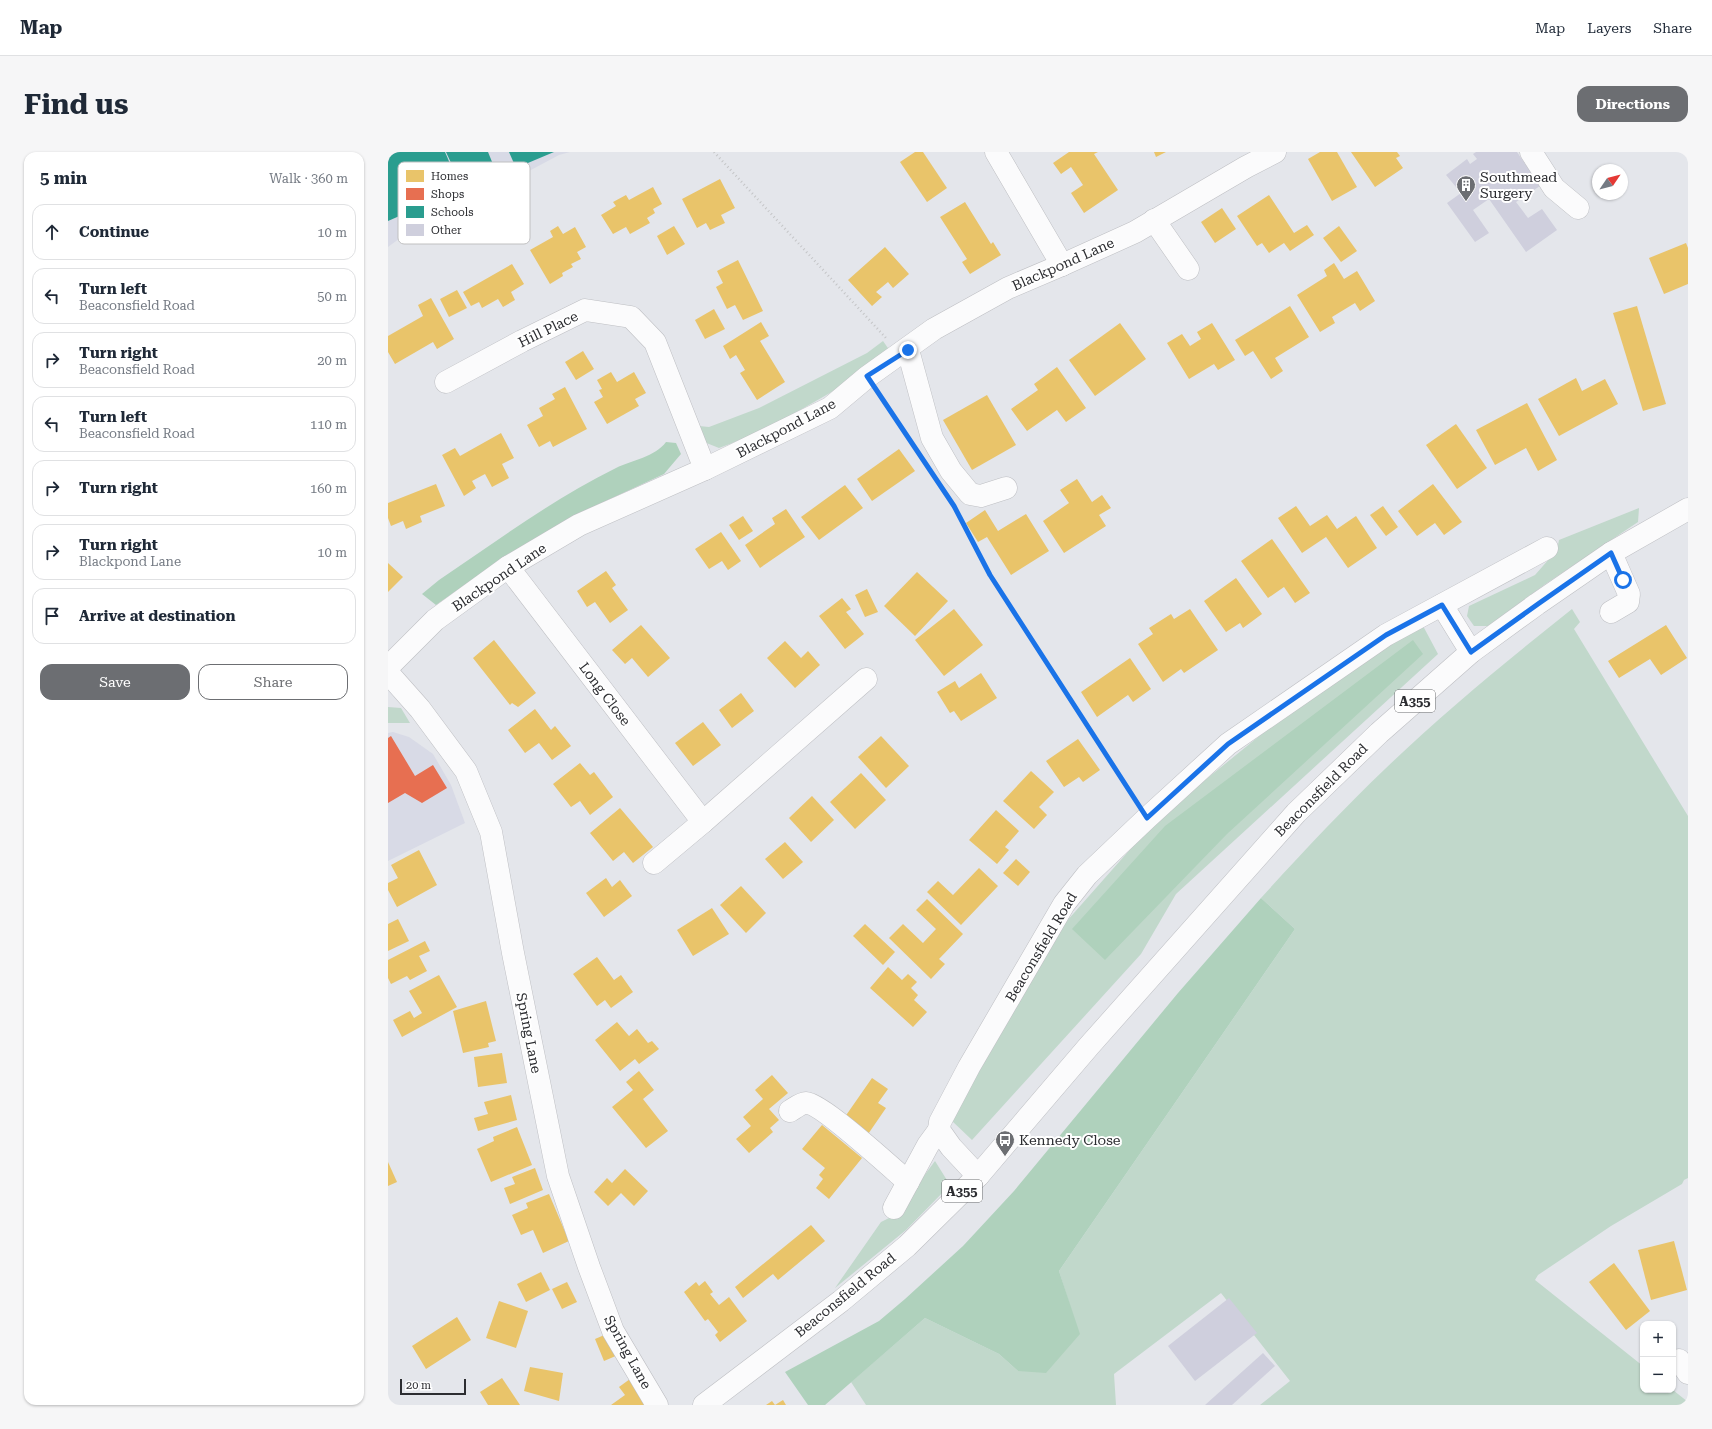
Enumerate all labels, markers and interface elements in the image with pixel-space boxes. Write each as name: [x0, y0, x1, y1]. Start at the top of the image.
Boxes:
text: Map: [20, 16, 62, 39]
text: Map: [1535, 20, 1565, 36]
text: Layers: [1587, 20, 1631, 36]
text: Share: [1653, 20, 1692, 36]
button: Directions: [1577, 86, 1688, 122]
text: Find us: [24, 88, 128, 121]
legend: [398, 162, 530, 244]
north arrow: [1592, 164, 1628, 200]
text: 5 min: [40, 168, 87, 188]
place label: Southmead Surgery: [1480, 169, 1557, 201]
text: Homes: [431, 170, 468, 183]
text: Walk · 360 m: [269, 171, 348, 186]
building icon: Southmead Surgery: [1455, 174, 1477, 202]
text: Shops: [431, 188, 464, 201]
text: Schools: [431, 206, 473, 219]
icon: ahead: [41, 221, 63, 243]
text: Continue: [79, 223, 149, 241]
text: Other: [431, 224, 462, 237]
text: 10 m: [317, 225, 347, 240]
street label: Blackpond Lane: [1010, 234, 1117, 294]
text: Turn left: [79, 280, 147, 298]
icon: left: [41, 285, 63, 307]
text: 50 m: [317, 289, 347, 304]
text: Beaconsfield Road: [79, 298, 195, 313]
street label: Hill Place: [515, 308, 581, 350]
route end: [899, 341, 917, 359]
text: Turn right: [79, 344, 158, 362]
icon: right: [41, 349, 63, 371]
text: 20 m: [317, 353, 347, 368]
text: Beaconsfield Road: [79, 362, 195, 377]
street label: Blackpond Lane: [734, 395, 839, 461]
text: Turn left: [79, 408, 147, 426]
icon: left: [41, 413, 63, 435]
text: 110 m: [310, 417, 347, 432]
text: Beaconsfield Road: [79, 426, 195, 441]
icon: right: [41, 477, 63, 499]
text: Turn right: [79, 479, 158, 497]
text: 160 m: [310, 481, 347, 496]
text: Turn right: [79, 536, 158, 554]
street label: Blackpond Lane: [449, 539, 549, 614]
icon: right: [41, 541, 63, 563]
text: 10 m: [317, 545, 347, 560]
text: Blackpond Lane: [79, 554, 181, 569]
route start: [1614, 571, 1632, 589]
icon: arrive: [41, 605, 63, 627]
text: Arrive at destination: [79, 607, 235, 625]
street label: Long Close: [576, 659, 634, 729]
button: Save: [40, 664, 190, 700]
button: Share: [198, 664, 348, 700]
road number: A355: [1395, 690, 1435, 712]
street label: Beaconsfield Road: [1271, 740, 1371, 840]
street label: Beaconsfield Road: [1002, 889, 1080, 1005]
street label: Spring Lane: [513, 991, 545, 1075]
bus stop icon: Kennedy Close: [994, 1129, 1016, 1157]
place label: Kennedy Close: [1019, 1132, 1121, 1148]
road number: A355: [942, 1180, 982, 1202]
street label: Beaconsfield Road: [792, 1250, 899, 1340]
street label: Spring Lane: [601, 1312, 655, 1392]
map controls: [1640, 1321, 1676, 1393]
button: +: [1640, 1321, 1676, 1357]
button: −: [1640, 1357, 1676, 1393]
scale bar: [400, 1377, 466, 1396]
text: 20 m: [406, 1379, 431, 1392]

